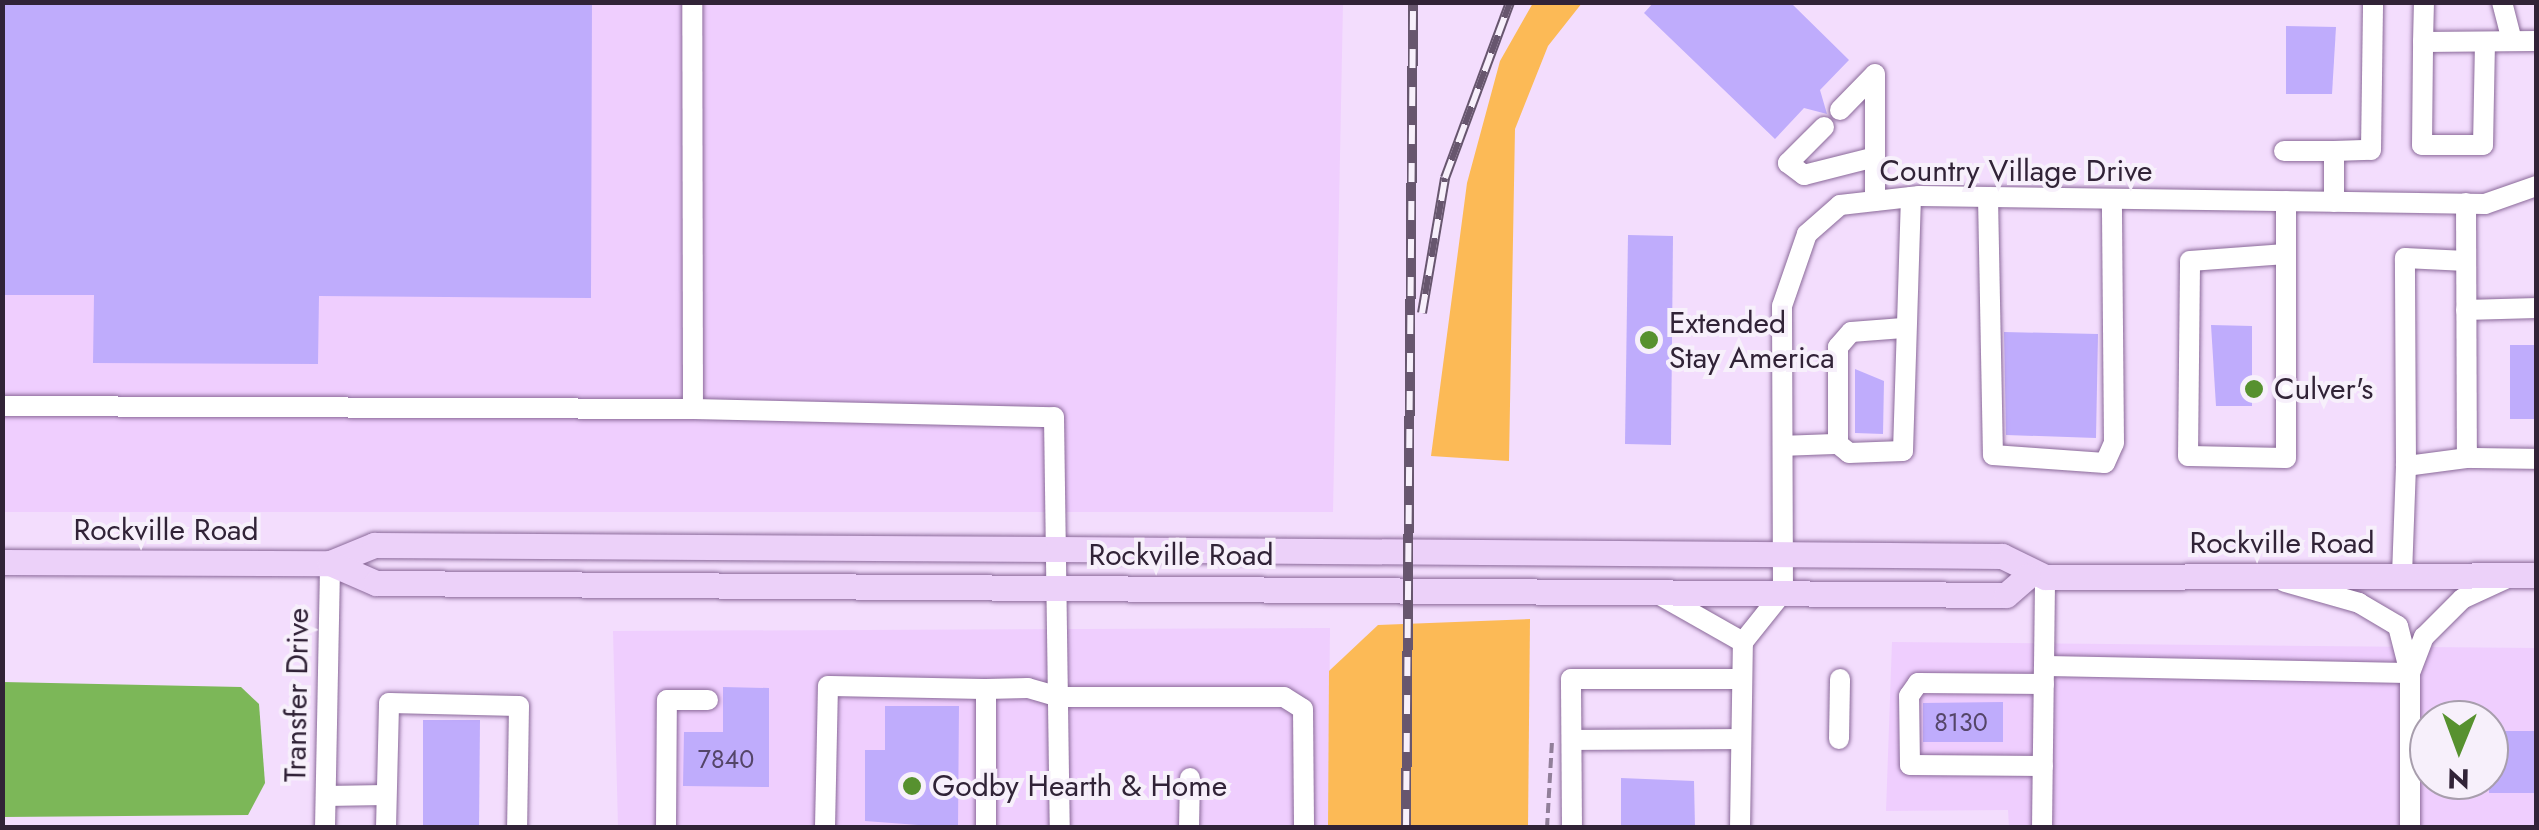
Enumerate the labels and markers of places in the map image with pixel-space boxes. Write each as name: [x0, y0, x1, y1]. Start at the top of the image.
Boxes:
place label: Extended Stay America: [1669, 305, 1835, 376]
marker: Extended Stay America: [1638, 329, 1660, 351]
place label: Culver's: [2274, 371, 2373, 407]
marker: Culver's: [2243, 378, 2265, 400]
place label: Godby Hearth & Home: [932, 768, 1227, 804]
marker: Godby Hearth & Home: [901, 775, 923, 797]

